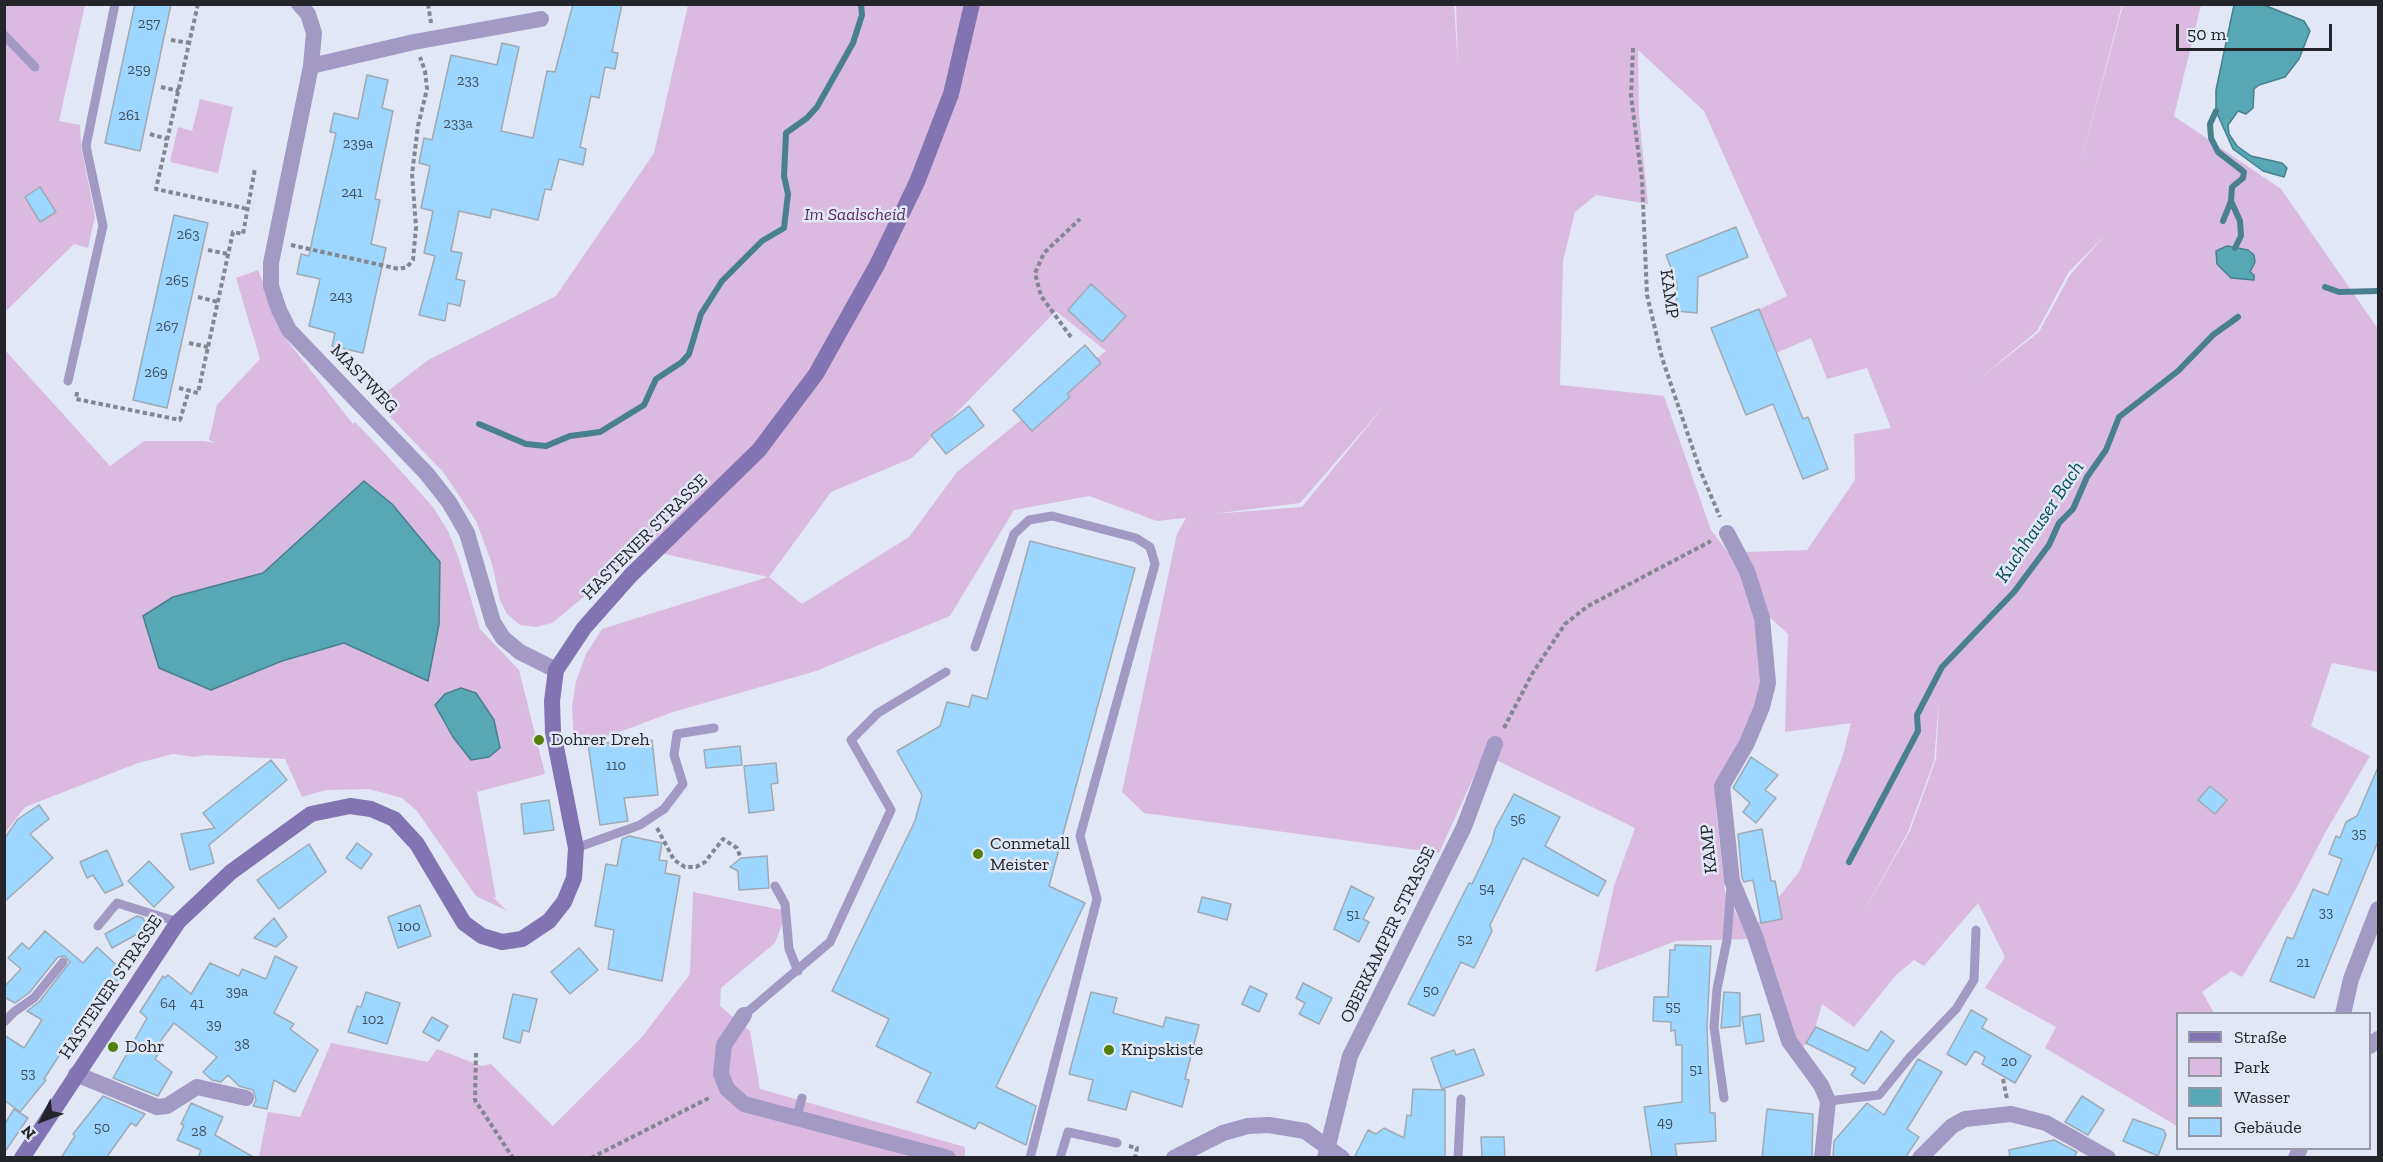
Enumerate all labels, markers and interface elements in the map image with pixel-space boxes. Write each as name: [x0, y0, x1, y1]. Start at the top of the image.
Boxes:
scale bar: [2179, 12, 2335, 50]
house number: 257: [138, 15, 160, 33]
text: 50 m: [2187, 23, 2226, 45]
house number: 259: [127, 61, 151, 79]
house number: 233: [457, 72, 479, 90]
house number: 261: [118, 107, 140, 125]
house number: 233a: [443, 115, 473, 133]
house number: 239a: [343, 135, 373, 153]
house number: 241: [341, 184, 363, 202]
park label: Im Saalscheid: [804, 204, 906, 226]
house number: 263: [176, 226, 200, 244]
street label: KAMP: [1655, 268, 1683, 320]
house number: 265: [165, 272, 189, 290]
house number: 243: [329, 288, 353, 306]
house number: 267: [156, 318, 178, 336]
street label: MASTWEG: [326, 340, 402, 418]
house number: 269: [144, 364, 168, 382]
water label: Kuchhauser Bach: [1991, 457, 2089, 587]
street label: HASTENER STRASSE: [578, 470, 712, 604]
place label: Dohrer Dreh: [551, 729, 649, 751]
marker: Dohrer Dreh: [532, 733, 546, 747]
house number: 110: [606, 757, 626, 775]
house number: 56: [1510, 811, 1526, 829]
street label: KAMP: [1696, 823, 1722, 875]
house number: 35: [2351, 825, 2367, 843]
place label: Conmetall Meister: [990, 833, 1070, 876]
street label: OBERKAMPER STRASSE: [1336, 843, 1440, 1027]
marker: Conmetall Meister: [971, 847, 985, 861]
house number: 54: [1479, 880, 1495, 898]
house number: 33: [2319, 904, 2333, 922]
house number: 51: [1346, 906, 1360, 924]
street label: HASTENER STRASSE: [55, 911, 167, 1063]
house number: 100: [397, 918, 421, 936]
house number: 52: [1457, 931, 1473, 949]
house number: 21: [2296, 954, 2310, 972]
house number: 50: [1423, 982, 1439, 1000]
house number: 39a: [226, 983, 248, 1001]
house number: 64: [160, 995, 176, 1013]
house number: 41: [190, 995, 204, 1013]
house number: 55: [1665, 998, 1681, 1016]
house number: 102: [362, 1011, 384, 1029]
legend: [2176, 1012, 2371, 1150]
house number: 39: [206, 1016, 222, 1034]
text: Straße: [2234, 1026, 2287, 1048]
place label: Dohr: [125, 1036, 165, 1058]
house number: 38: [234, 1036, 250, 1054]
place label: Knipskiste: [1121, 1039, 1203, 1061]
marker: Dohr: [106, 1040, 120, 1054]
marker: Knipskiste: [1102, 1043, 1116, 1057]
house number: 20: [2001, 1053, 2017, 1071]
text: Park: [2234, 1056, 2270, 1078]
house number: 51: [1689, 1061, 1703, 1079]
house number: 53: [20, 1065, 36, 1083]
text: Wasser: [2234, 1086, 2291, 1108]
north arrow: [12, 1090, 72, 1150]
house number: 49: [1657, 1114, 1673, 1132]
text: Gebäude: [2234, 1116, 2302, 1138]
house number: 50: [94, 1119, 110, 1137]
text: N: [17, 1122, 39, 1143]
house number: 28: [191, 1123, 207, 1141]

